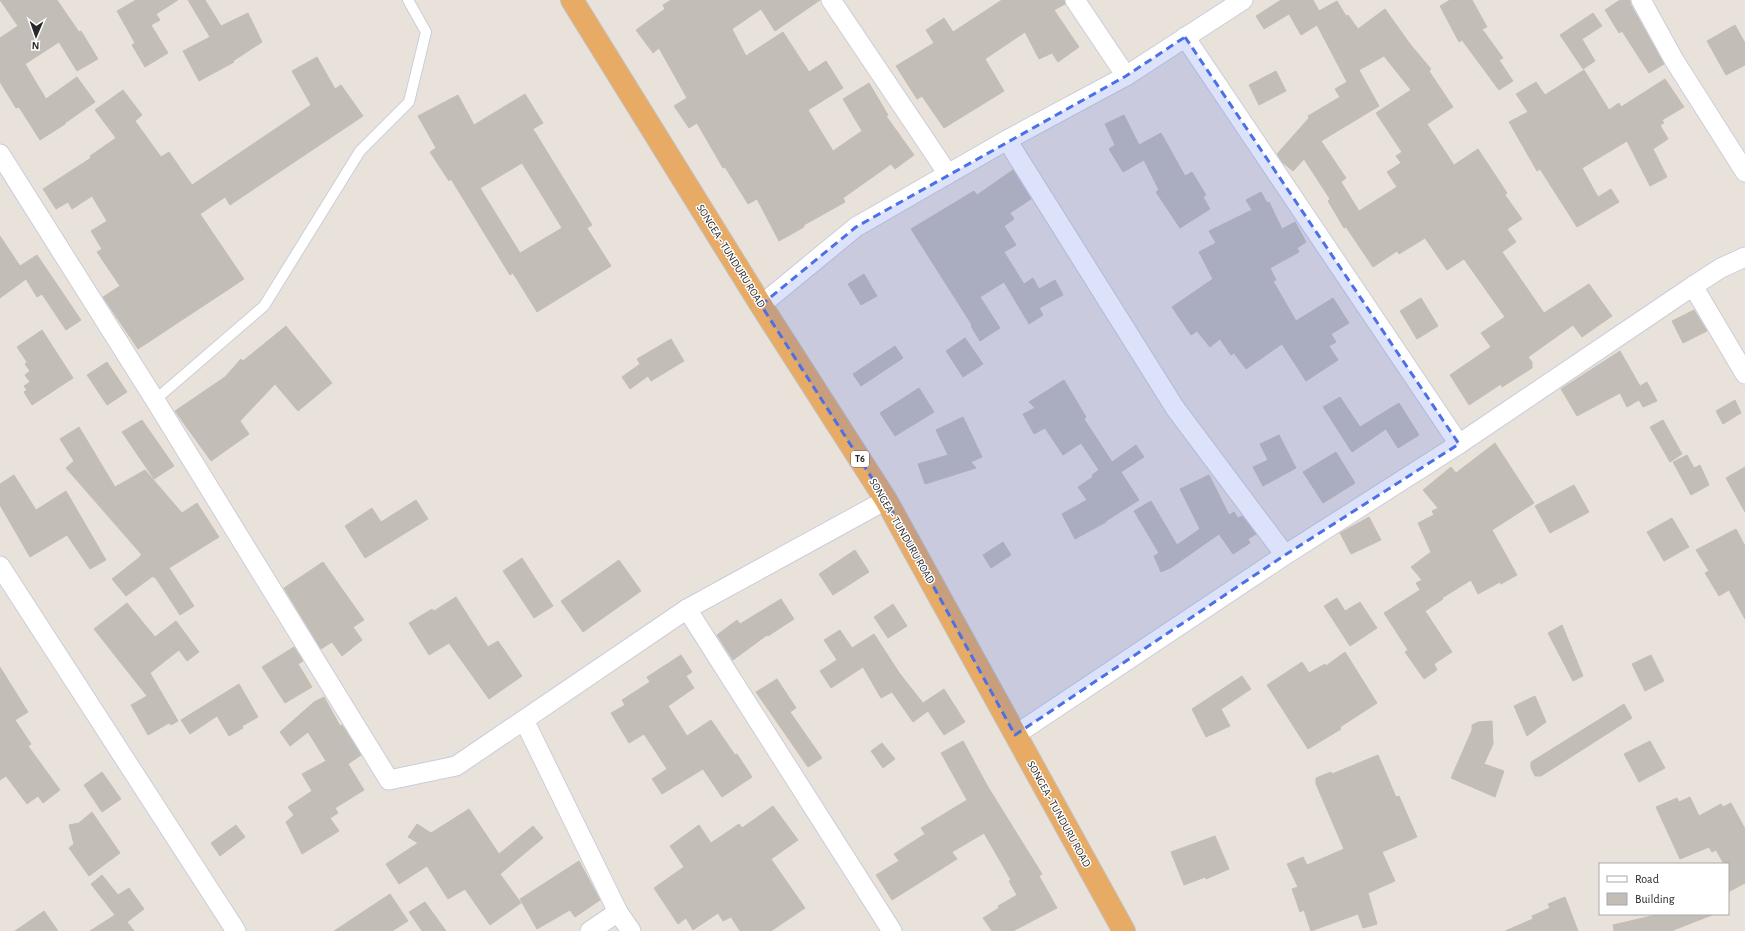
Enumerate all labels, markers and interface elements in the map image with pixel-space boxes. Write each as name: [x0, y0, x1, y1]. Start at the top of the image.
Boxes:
north arrow: [16, 16, 56, 56]
text: N: [32, 40, 40, 51]
street label: SONGEA - TUNDURU ROAD: [695, 202, 767, 310]
road number: T6: [851, 451, 869, 467]
street label: SONGEA - TUNDURU ROAD: [867, 477, 937, 585]
street label: SONGEA - TUNDURU ROAD: [1025, 759, 1093, 869]
legend: [1599, 863, 1729, 915]
text: Road: [1635, 873, 1659, 885]
text: Building: [1635, 893, 1675, 905]

